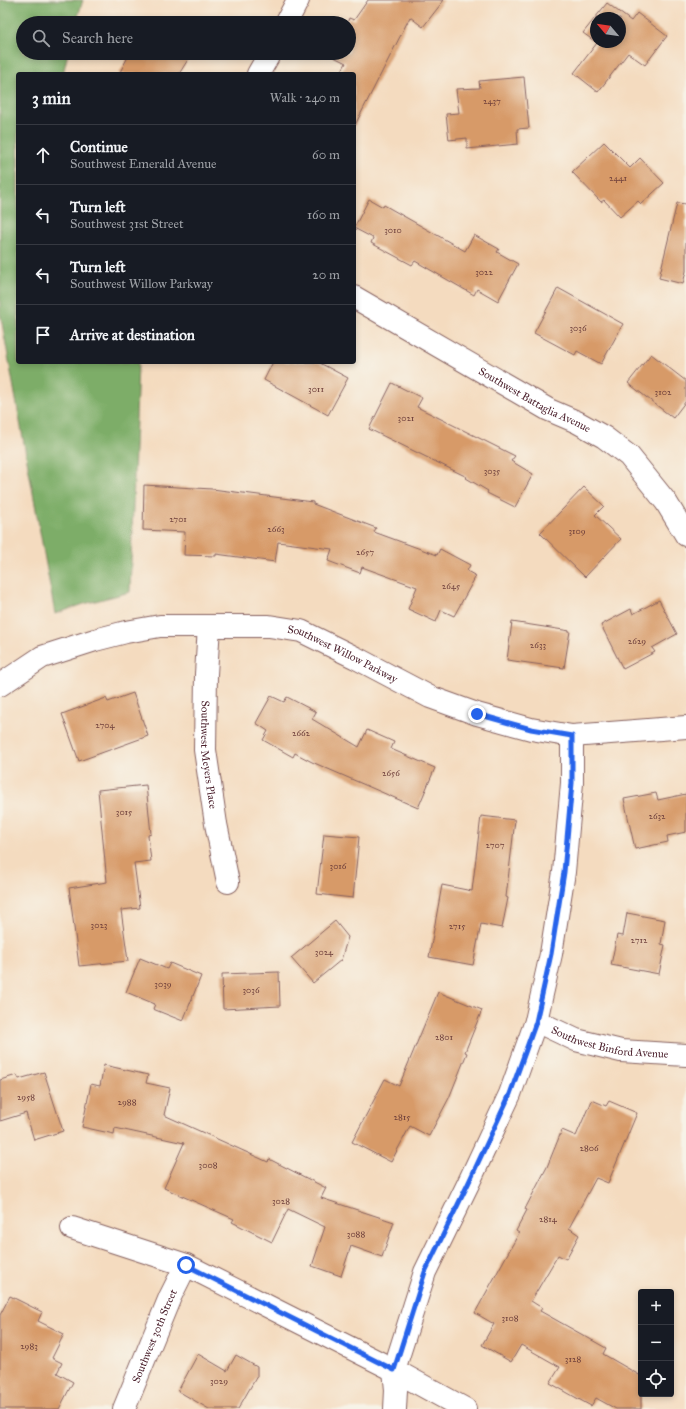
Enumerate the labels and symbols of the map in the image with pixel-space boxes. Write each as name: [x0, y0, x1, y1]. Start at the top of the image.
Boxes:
north arrow: [590, 12, 626, 48]
house number: 2437: [483, 95, 501, 106]
house number: 2441: [609, 172, 627, 183]
house number: 3010: [384, 224, 402, 235]
house number: 3022: [475, 266, 493, 277]
house number: 3036: [569, 322, 587, 333]
street label: Southwest Battaglia Avenue: [476, 365, 593, 436]
house number: 3011: [308, 383, 324, 394]
house number: 3102: [655, 386, 672, 397]
house number: 3021: [398, 412, 415, 423]
house number: 3035: [484, 465, 501, 476]
house number: 2701: [169, 513, 187, 524]
house number: 2663: [267, 523, 285, 534]
house number: 3109: [568, 525, 586, 536]
house number: 2657: [356, 546, 374, 557]
house number: 2645: [442, 580, 461, 591]
street label: Southwest Willow Parkway: [286, 623, 400, 686]
house number: 2629: [628, 635, 646, 646]
house number: 2633: [530, 639, 547, 650]
street label: Southwest Meyers Place: [198, 700, 220, 810]
route end: [468, 705, 486, 723]
house number: 2704: [95, 719, 116, 730]
house number: 2662: [292, 727, 311, 738]
house number: 2656: [382, 767, 400, 778]
house number: 3015: [116, 806, 133, 817]
house number: 2632: [648, 810, 666, 821]
house number: 2707: [485, 839, 505, 850]
house number: 3016: [330, 860, 347, 871]
house number: 3023: [91, 919, 108, 930]
house number: 2715: [449, 920, 466, 931]
house number: 2712: [631, 934, 648, 945]
house number: 3024: [315, 946, 334, 957]
house number: 3039: [154, 978, 172, 989]
house number: 3036: [242, 984, 260, 995]
street label: Southwest Binford Avenue: [549, 1023, 669, 1061]
house number: 2801: [435, 1031, 453, 1042]
house number: 2958: [17, 1091, 35, 1102]
house number: 2988: [118, 1096, 137, 1107]
house number: 2815: [394, 1111, 411, 1122]
house number: 2806: [579, 1142, 599, 1153]
house number: 3008: [199, 1159, 218, 1170]
house number: 3028: [272, 1195, 290, 1206]
house number: 2814: [539, 1213, 558, 1224]
house number: 3088: [347, 1228, 365, 1239]
route start: [177, 1256, 195, 1274]
street label: Southwest 30th Street: [129, 1287, 180, 1385]
house number: 3108: [501, 1312, 519, 1323]
house number: 2983: [20, 1340, 38, 1351]
house number: 3128: [565, 1353, 581, 1364]
house number: 3029: [210, 1375, 228, 1386]

